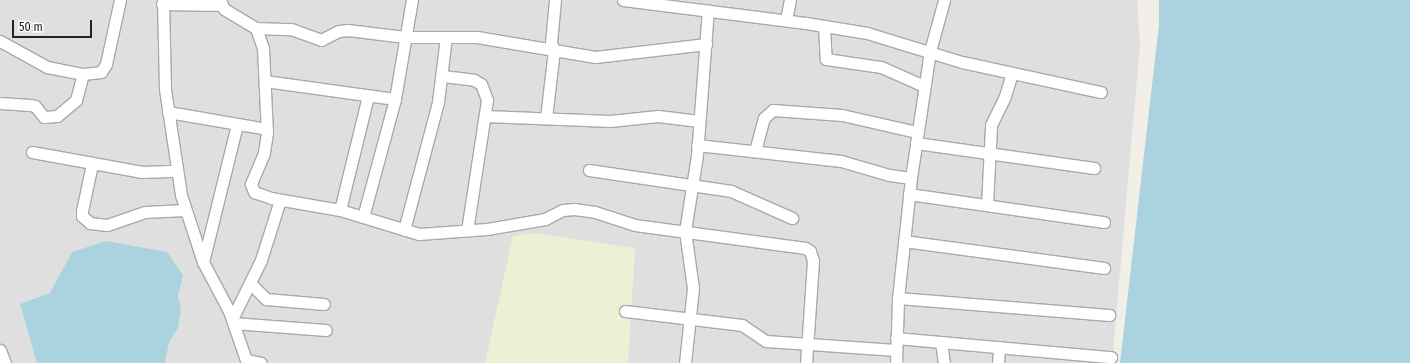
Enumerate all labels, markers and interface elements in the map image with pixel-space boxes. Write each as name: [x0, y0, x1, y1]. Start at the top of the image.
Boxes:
scale bar: [14, 12, 94, 38]
text: 50 m: [19, 20, 43, 34]

